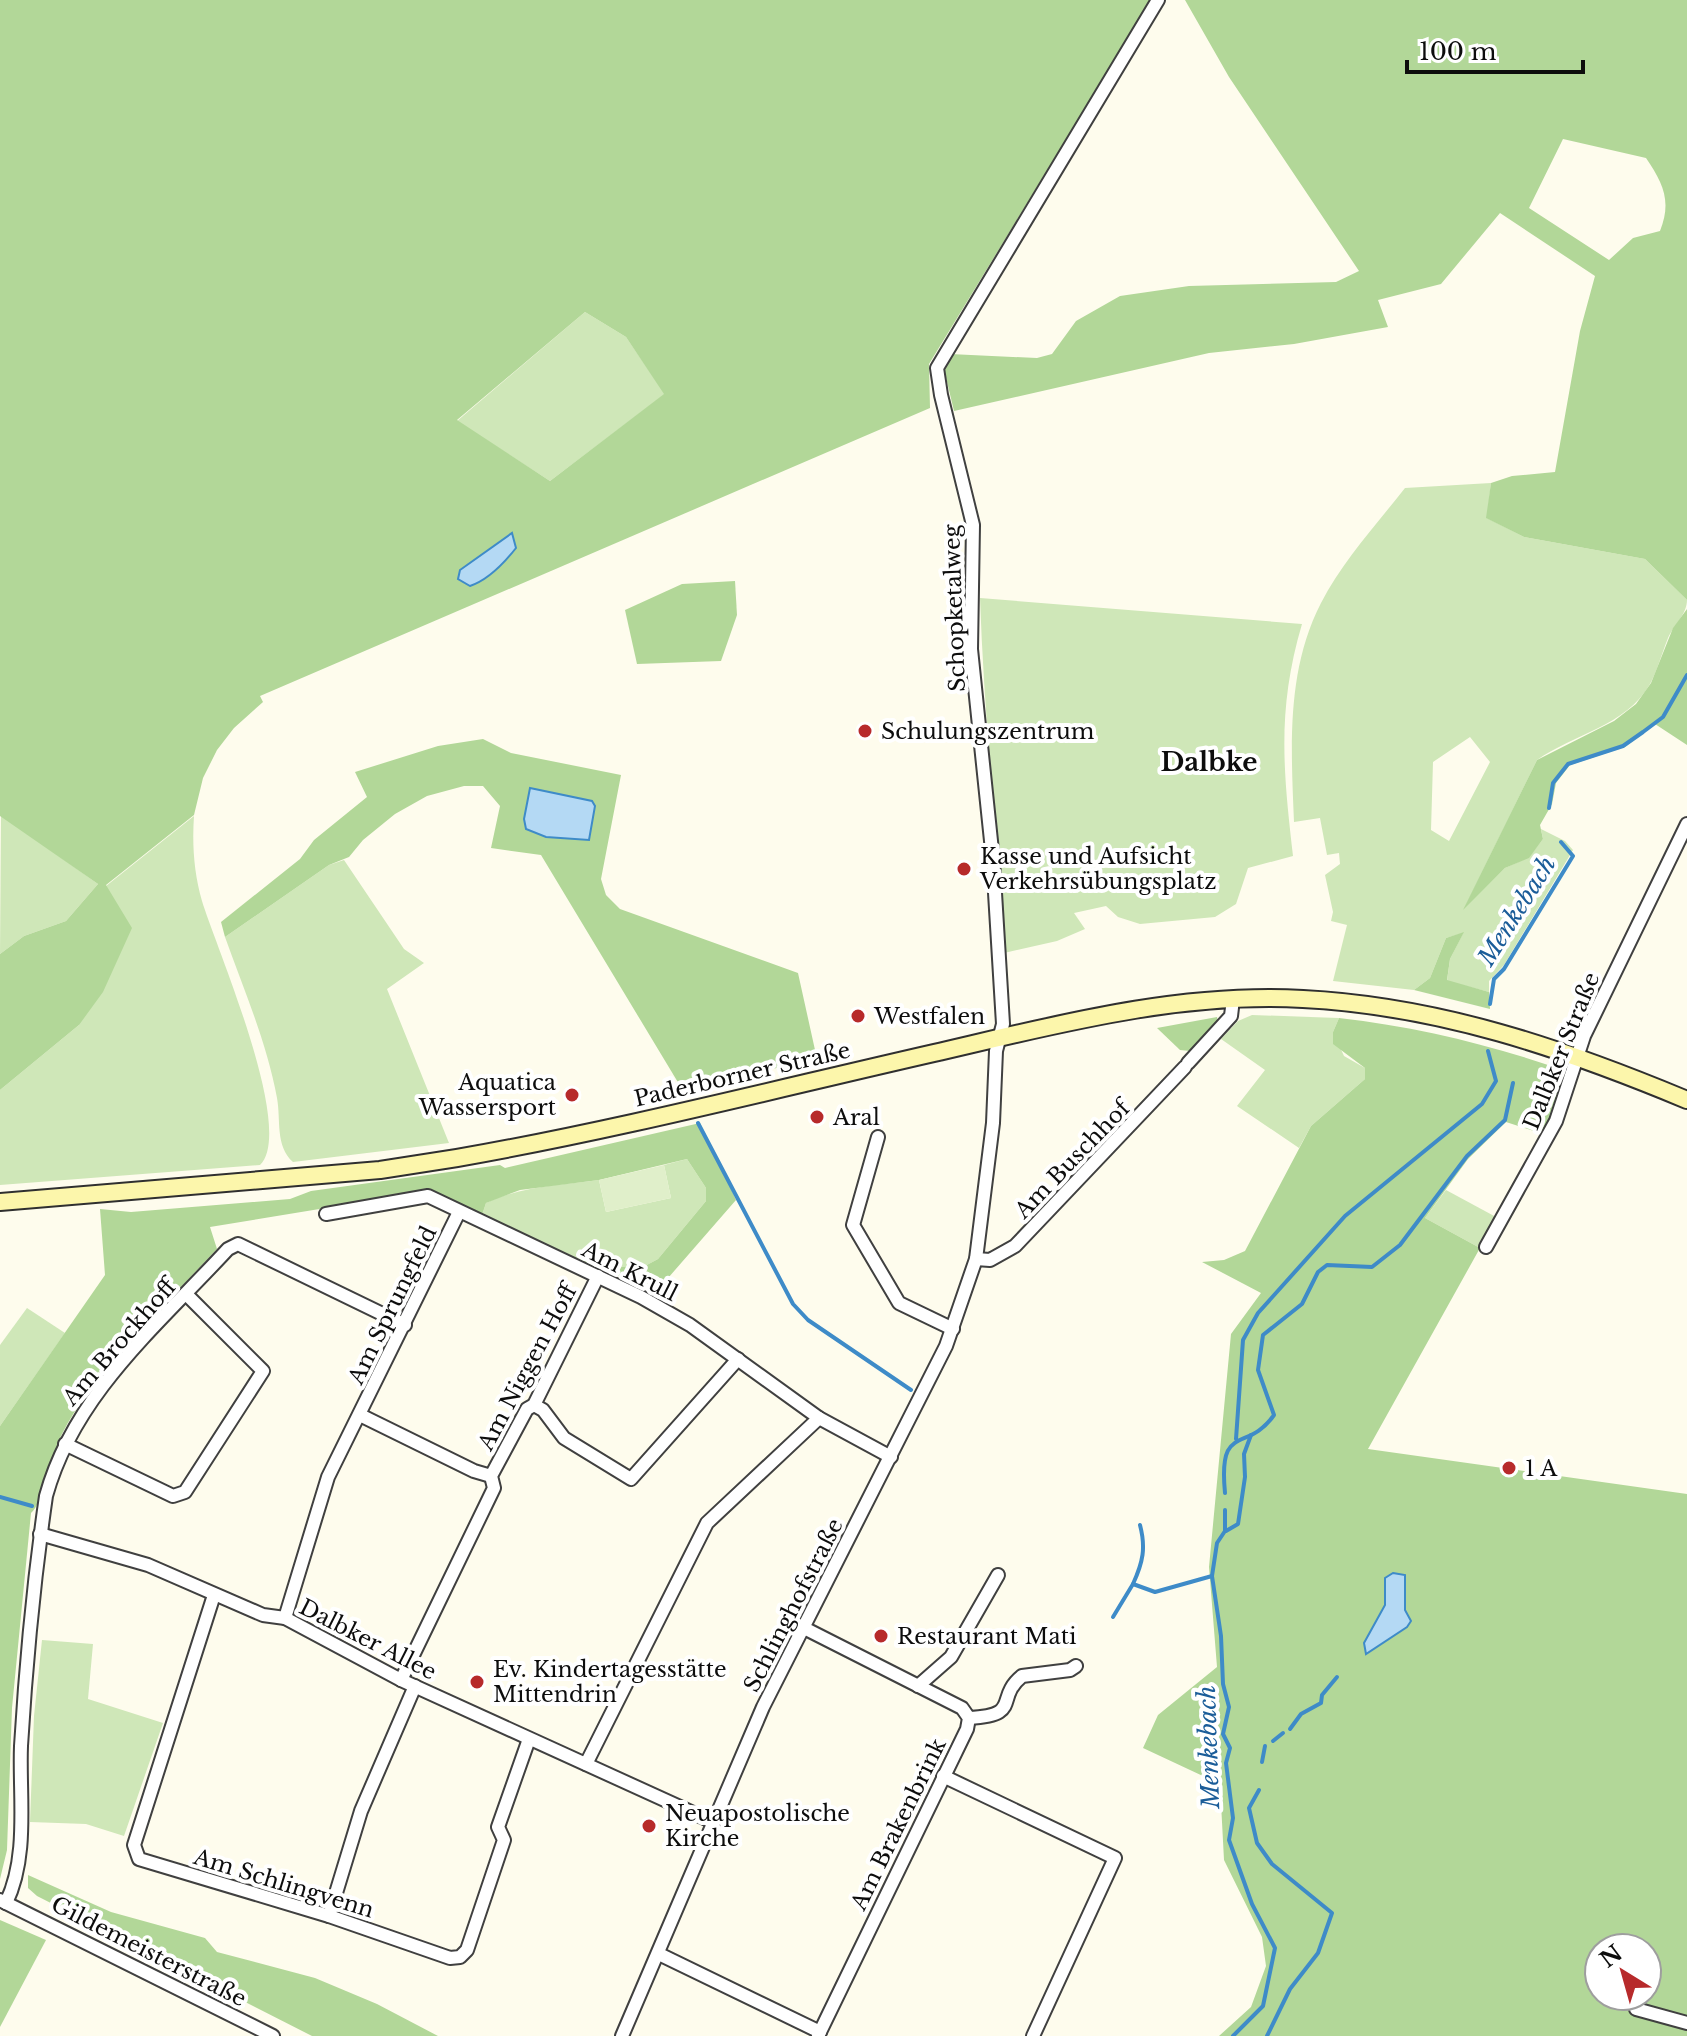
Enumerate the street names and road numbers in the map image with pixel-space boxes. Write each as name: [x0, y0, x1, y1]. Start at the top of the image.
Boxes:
street label: Schopketalweg: [938, 523, 971, 692]
street label: Dalbker Straße: [1518, 969, 1605, 1134]
street label: Paderborner Straße: [631, 1036, 853, 1112]
street label: Am Buschhof: [1008, 1093, 1138, 1225]
street label: Am Sprungfeld: [342, 1221, 443, 1390]
street label: Am Krull: [577, 1235, 682, 1307]
street label: Am Brockhoff: [56, 1271, 184, 1412]
street label: Am Niggen Hoff: [472, 1277, 584, 1456]
street label: Schlinghofstraße: [738, 1514, 849, 1697]
street label: Dalbker Allee: [295, 1593, 441, 1686]
street label: Am Brakenbrink: [845, 1733, 952, 1916]
street label: Am Schlingvenn: [190, 1843, 377, 1924]
street label: Gildemeisterstraße: [47, 1891, 251, 2012]

